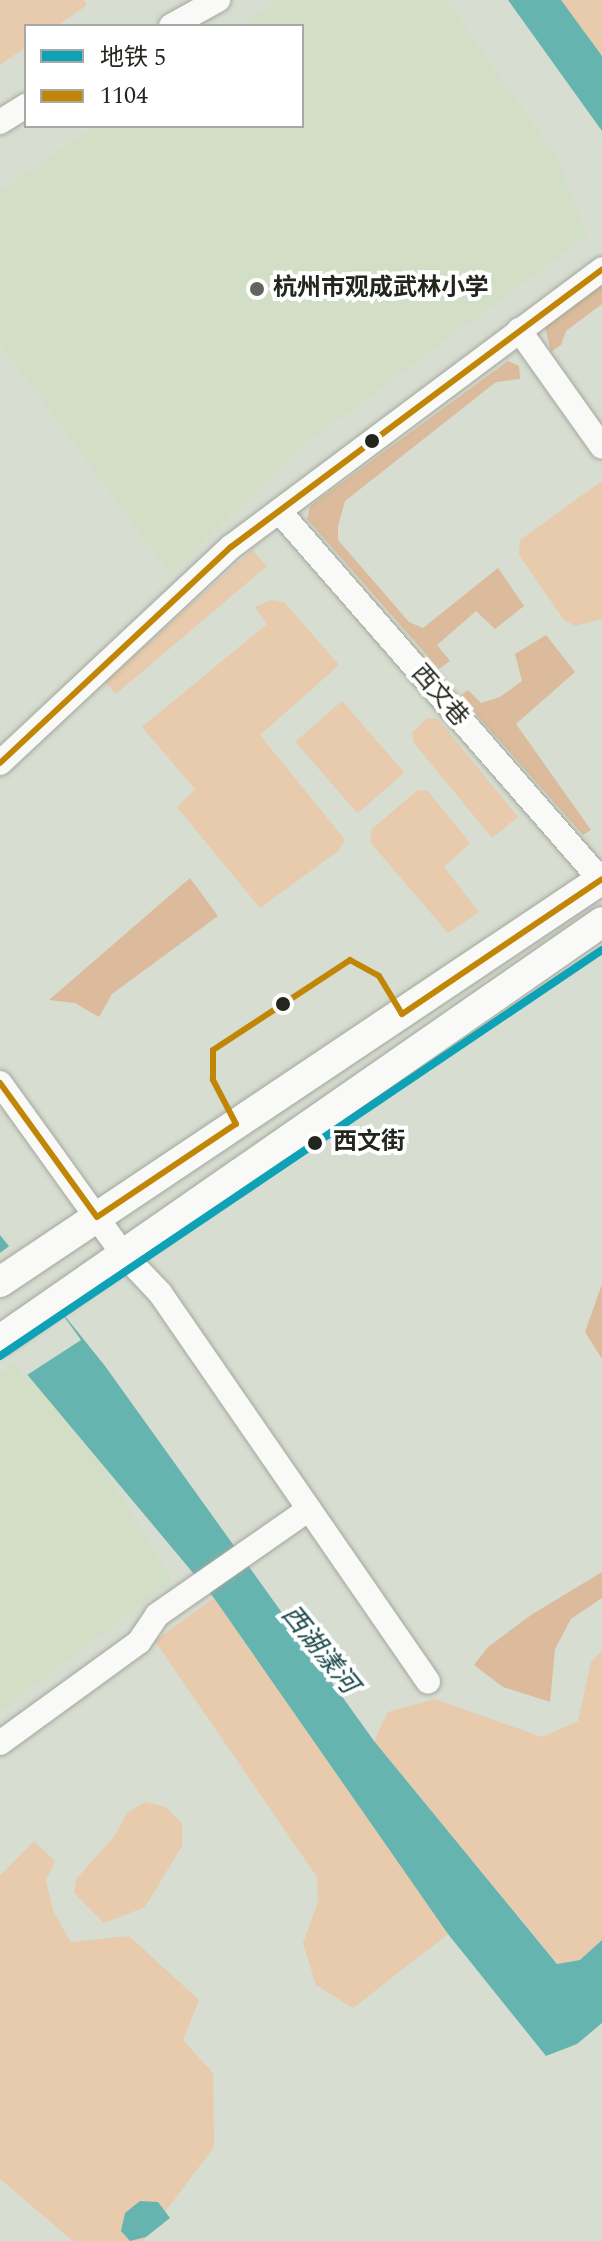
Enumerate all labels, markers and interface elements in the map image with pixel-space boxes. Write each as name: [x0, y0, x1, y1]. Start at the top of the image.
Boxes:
legend: [24, 24, 304, 128]
text: 地铁 5: [100, 40, 166, 76]
text: 1104: [100, 78, 148, 114]
place label: 杭州市观成武林小学: [273, 275, 489, 303]
marker: 杭州市观成武林小学: [248, 280, 266, 298]
unlabelled marker: [364, 433, 380, 449]
street label: 西文巷: [405, 659, 473, 733]
unlabelled marker: [275, 996, 291, 1012]
place label: 西文街: [333, 1129, 405, 1157]
marker: 西文街: [304, 1132, 326, 1154]
water label: 西湖漾河: [274, 1600, 364, 1700]

